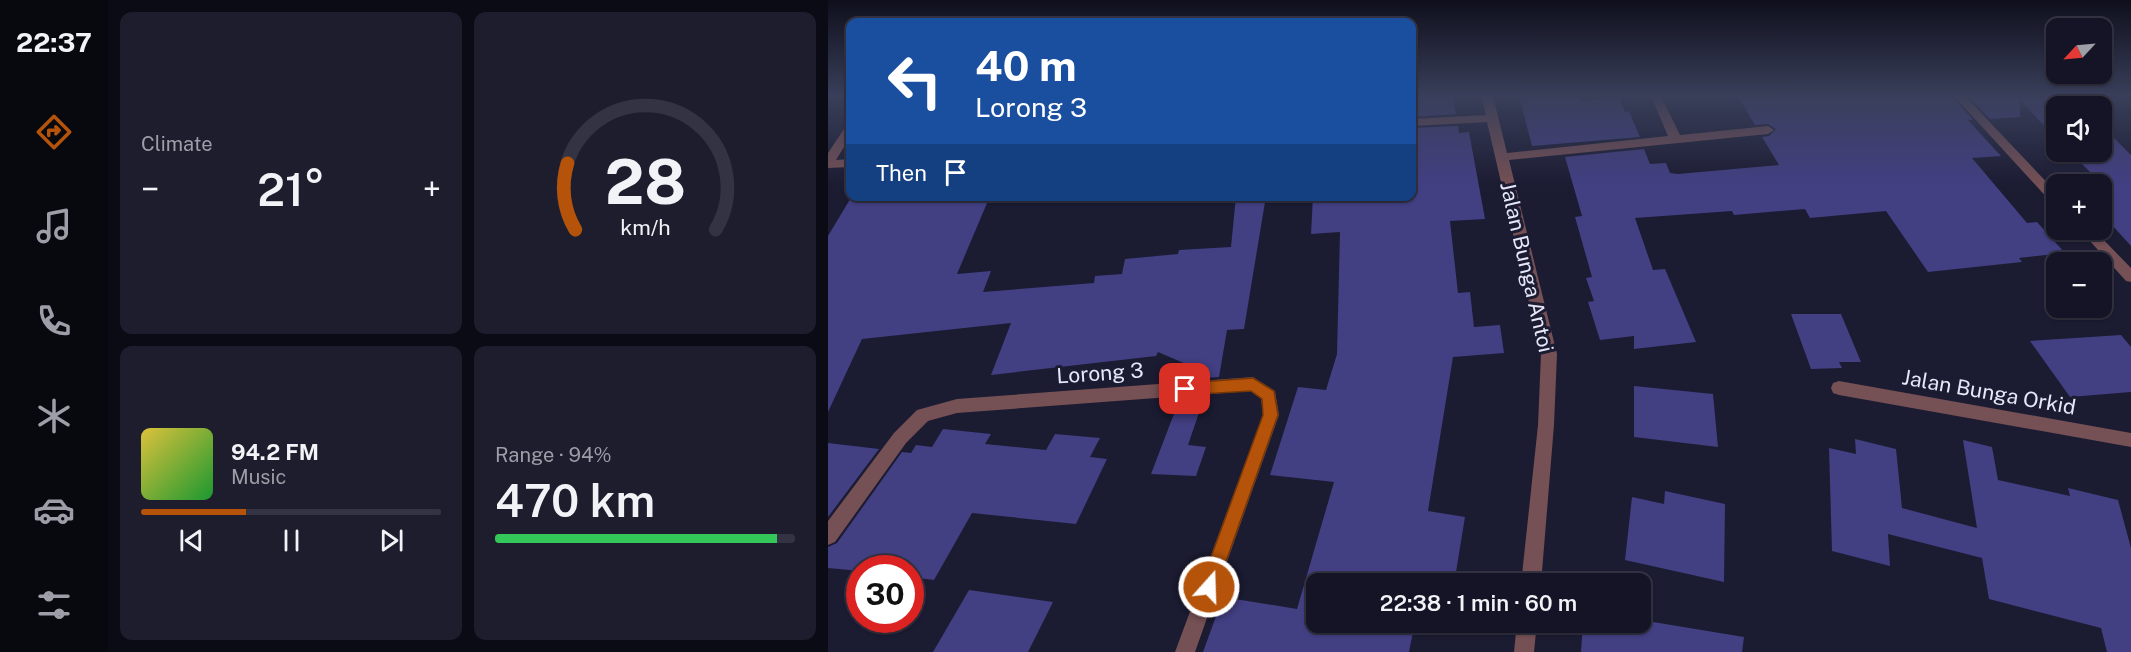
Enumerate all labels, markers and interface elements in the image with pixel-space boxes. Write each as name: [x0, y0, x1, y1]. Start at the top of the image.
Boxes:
north arrow: [2046, 18, 2112, 84]
map controls: [2046, 18, 2112, 318]
text: 22:37: [16, 26, 92, 58]
text: 40 m: [975, 41, 1077, 90]
icon: left: [876, 42, 954, 120]
text: Lorong 3: [975, 91, 1087, 123]
button: sound: [2046, 96, 2112, 162]
icon: directions: [33, 111, 75, 153]
text: Climate: [141, 132, 213, 156]
text: 28: [604, 145, 686, 218]
icon: arrive: [939, 156, 972, 189]
text: Then: [876, 160, 927, 186]
text: 21°: [257, 163, 325, 216]
text: −: [141, 170, 159, 208]
text: +: [423, 170, 441, 208]
button: +: [2046, 174, 2112, 240]
street label: Jalan Bunga Antoi: [1495, 179, 1559, 355]
icon: music: [33, 205, 75, 247]
text: km/h: [620, 215, 670, 240]
button: −: [2046, 252, 2112, 318]
icon: phone: [33, 300, 75, 342]
street label: Lorong 3: [1056, 357, 1144, 389]
pin: [1159, 363, 1210, 414]
street label: Jalan Bunga Orkid: [1900, 364, 2078, 420]
icon: arrive: [1168, 372, 1201, 405]
icon: climate: [33, 395, 75, 437]
text: 94.2 FM: [231, 439, 319, 465]
text: Range · 94%: [495, 443, 612, 467]
text: Music: [231, 465, 286, 489]
text: 470 km: [495, 474, 655, 527]
icon: car: [33, 489, 75, 531]
icon: previous: [175, 524, 208, 557]
icon: pause: [275, 524, 308, 557]
icon: next: [375, 524, 408, 557]
speed limit sign: 30: [846, 555, 924, 633]
position arrow: [1177, 555, 1241, 619]
icon: filters: [33, 584, 75, 626]
text: 22:38 · 1 min · 60 m: [1380, 590, 1577, 616]

